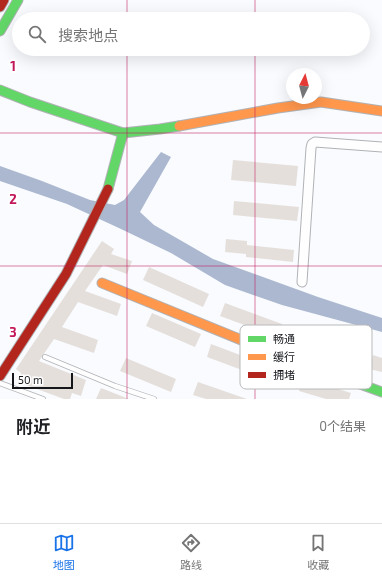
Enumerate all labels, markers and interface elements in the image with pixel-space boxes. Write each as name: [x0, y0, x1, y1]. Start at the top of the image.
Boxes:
search box: [12, 12, 370, 56]
icon: search: [26, 23, 48, 45]
text: 搜索地点: [58, 26, 118, 44]
text: 1: [10, 58, 16, 74]
north arrow: [286, 68, 322, 104]
text: 2: [9, 191, 17, 207]
text: 3: [9, 324, 17, 340]
legend: [240, 325, 372, 389]
text: 畅通: [273, 332, 295, 345]
text: 缓行: [273, 350, 295, 363]
text: 拥堵: [273, 368, 295, 381]
scale bar: [12, 371, 73, 390]
text: 50 m: [18, 373, 43, 386]
text: 附近: [16, 416, 50, 436]
text: 0个结果: [319, 418, 366, 434]
tab: 地图: [53, 532, 75, 572]
tab: 路线: [180, 532, 202, 572]
tab: 收藏: [307, 532, 329, 572]

